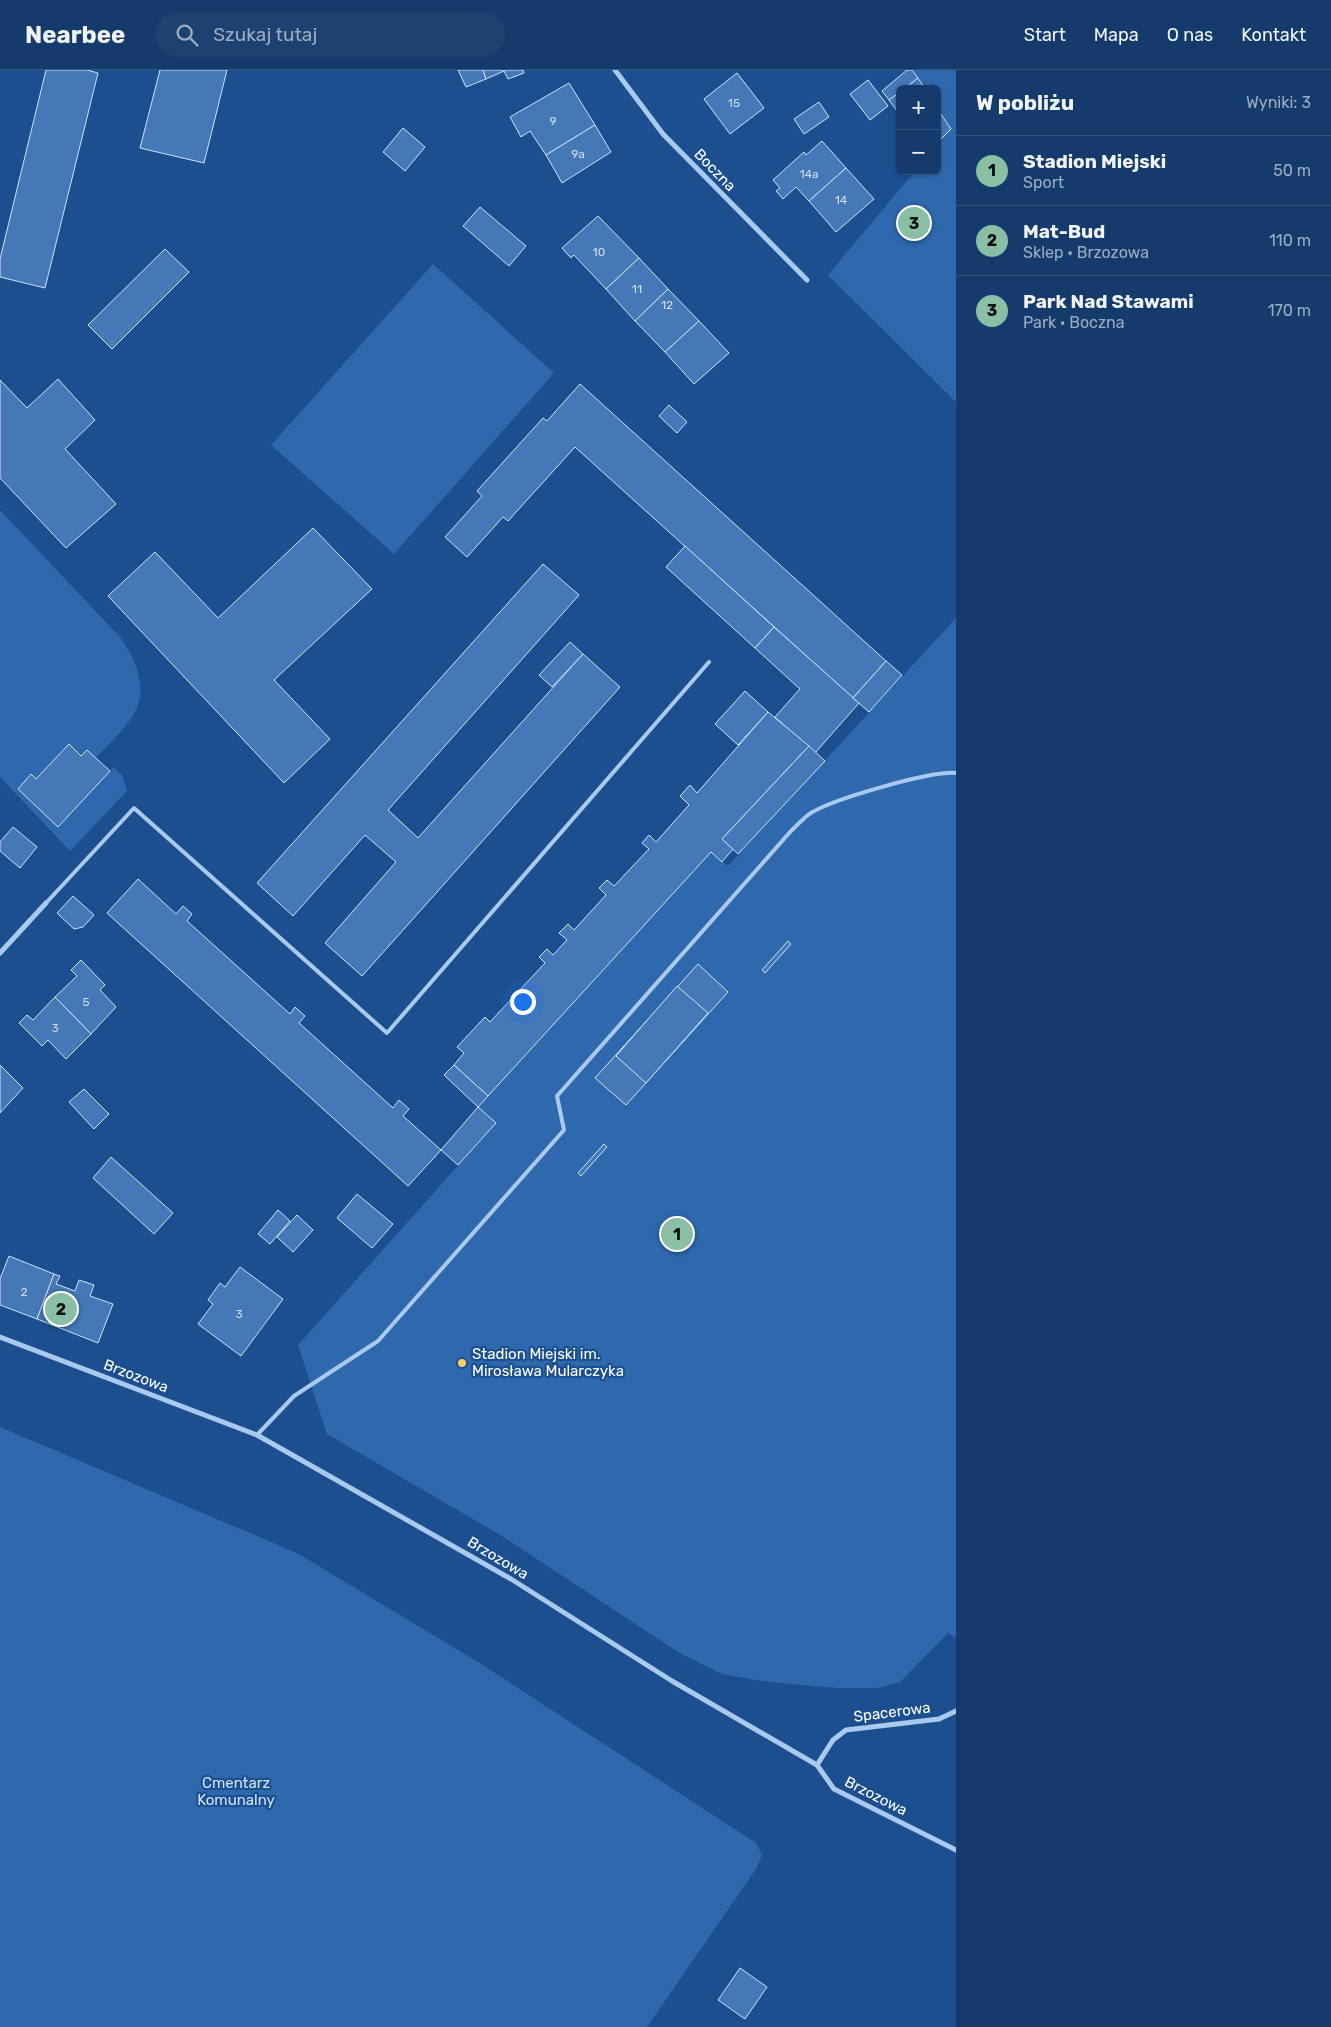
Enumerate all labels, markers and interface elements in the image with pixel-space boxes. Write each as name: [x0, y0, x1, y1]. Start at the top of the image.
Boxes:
search box: [155, 12, 505, 57]
text: Nearbee: [25, 21, 125, 49]
icon: search: [173, 21, 201, 49]
text: Szukaj tutaj: [213, 23, 317, 46]
text: Start: [1024, 24, 1066, 46]
text: Mapa: [1094, 24, 1139, 46]
text: O nas: [1167, 24, 1213, 46]
text: Kontakt: [1241, 24, 1306, 46]
map controls: [896, 85, 941, 175]
button: +: [896, 85, 941, 130]
text: W pobliżu: [976, 90, 1074, 115]
text: Wyniki: 3: [1246, 93, 1311, 112]
house number: 15: [728, 96, 740, 110]
house number: 9: [549, 114, 557, 128]
button: −: [896, 130, 941, 175]
street label: Boczna: [690, 145, 740, 195]
house number: 9a: [571, 147, 585, 161]
text: Stadion Miejski: [1023, 150, 1166, 173]
text: 1: [988, 161, 996, 180]
text: 50 m: [1273, 161, 1311, 180]
house number: 14a: [799, 167, 819, 181]
text: Sport: [1023, 173, 1064, 192]
house number: 14: [835, 193, 848, 207]
pin: 3: [898, 204, 930, 242]
text: Mat-Bud: [1023, 220, 1105, 243]
text: 2: [987, 231, 997, 250]
text: 110 m: [1269, 231, 1311, 250]
text: Sklep · Brzozowa: [1023, 243, 1149, 262]
house number: 10: [593, 245, 605, 259]
house number: 11: [632, 282, 642, 296]
text: Park Nad Stawami: [1023, 290, 1194, 313]
house number: 12: [661, 298, 673, 312]
text: 3: [987, 301, 997, 320]
text: 170 m: [1268, 301, 1311, 320]
text: Park · Boczna: [1023, 313, 1125, 332]
your location: [510, 989, 536, 1015]
house number: 5: [82, 995, 90, 1009]
house number: 3: [51, 1021, 59, 1035]
pin: 1: [661, 1215, 693, 1253]
house number: 2: [20, 1285, 28, 1299]
pin: 2: [45, 1290, 77, 1328]
house number: 3: [235, 1307, 243, 1321]
place label: Stadion Miejski im. Mirosława Mularczyka: [472, 1345, 624, 1380]
street label: Brzozowa: [101, 1355, 171, 1397]
marker: Stadion Miejski im. Mirosława Mularczyka: [456, 1357, 468, 1369]
street label: Brzozowa: [464, 1533, 532, 1583]
street label: Spacerowa: [853, 1698, 931, 1726]
street label: Brzozowa: [842, 1773, 910, 1819]
park label: Cmentarz Komunalny: [197, 1774, 275, 1809]

